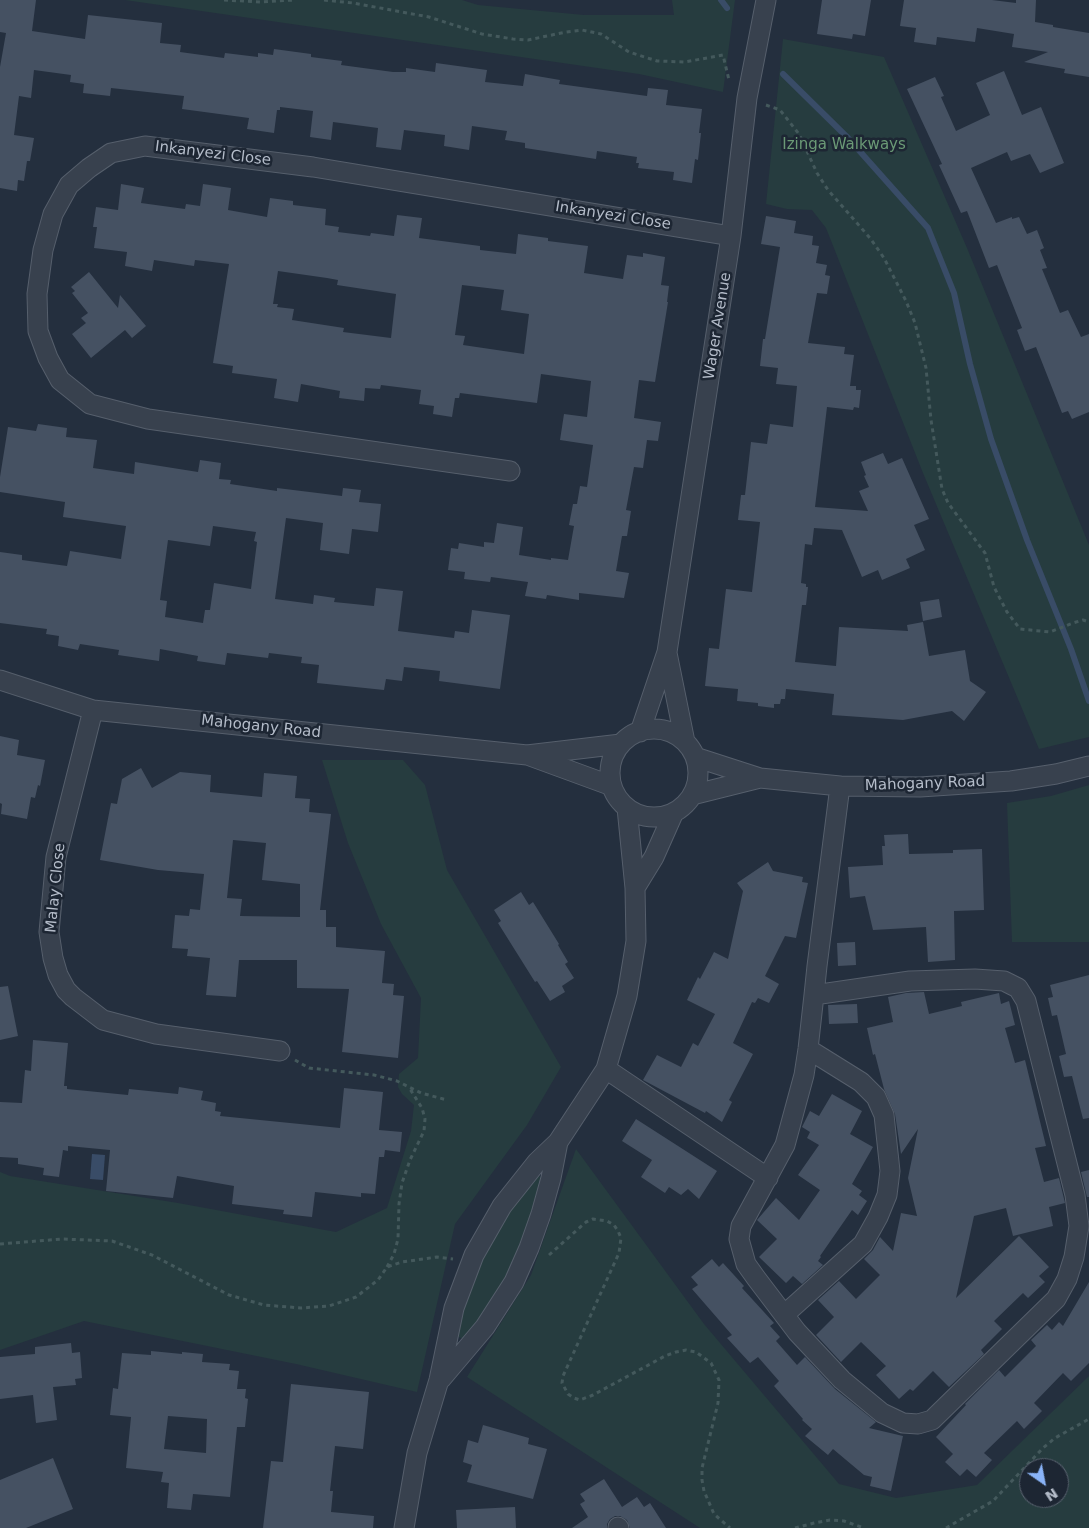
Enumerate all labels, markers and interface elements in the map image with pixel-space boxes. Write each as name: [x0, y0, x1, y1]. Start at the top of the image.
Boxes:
park label: Izinga Walkways: [782, 136, 906, 154]
street label: Inkanyezi Close: [154, 138, 272, 170]
street label: Inkanyezi Close: [554, 198, 672, 234]
street label: Wager Avenue: [701, 271, 735, 381]
street label: Mahogany Road: [200, 712, 322, 742]
street label: Mahogany Road: [865, 773, 985, 795]
street label: Malay Close: [42, 842, 70, 934]
north arrow: [1019, 1458, 1069, 1508]
text: N: [1042, 1485, 1061, 1505]

